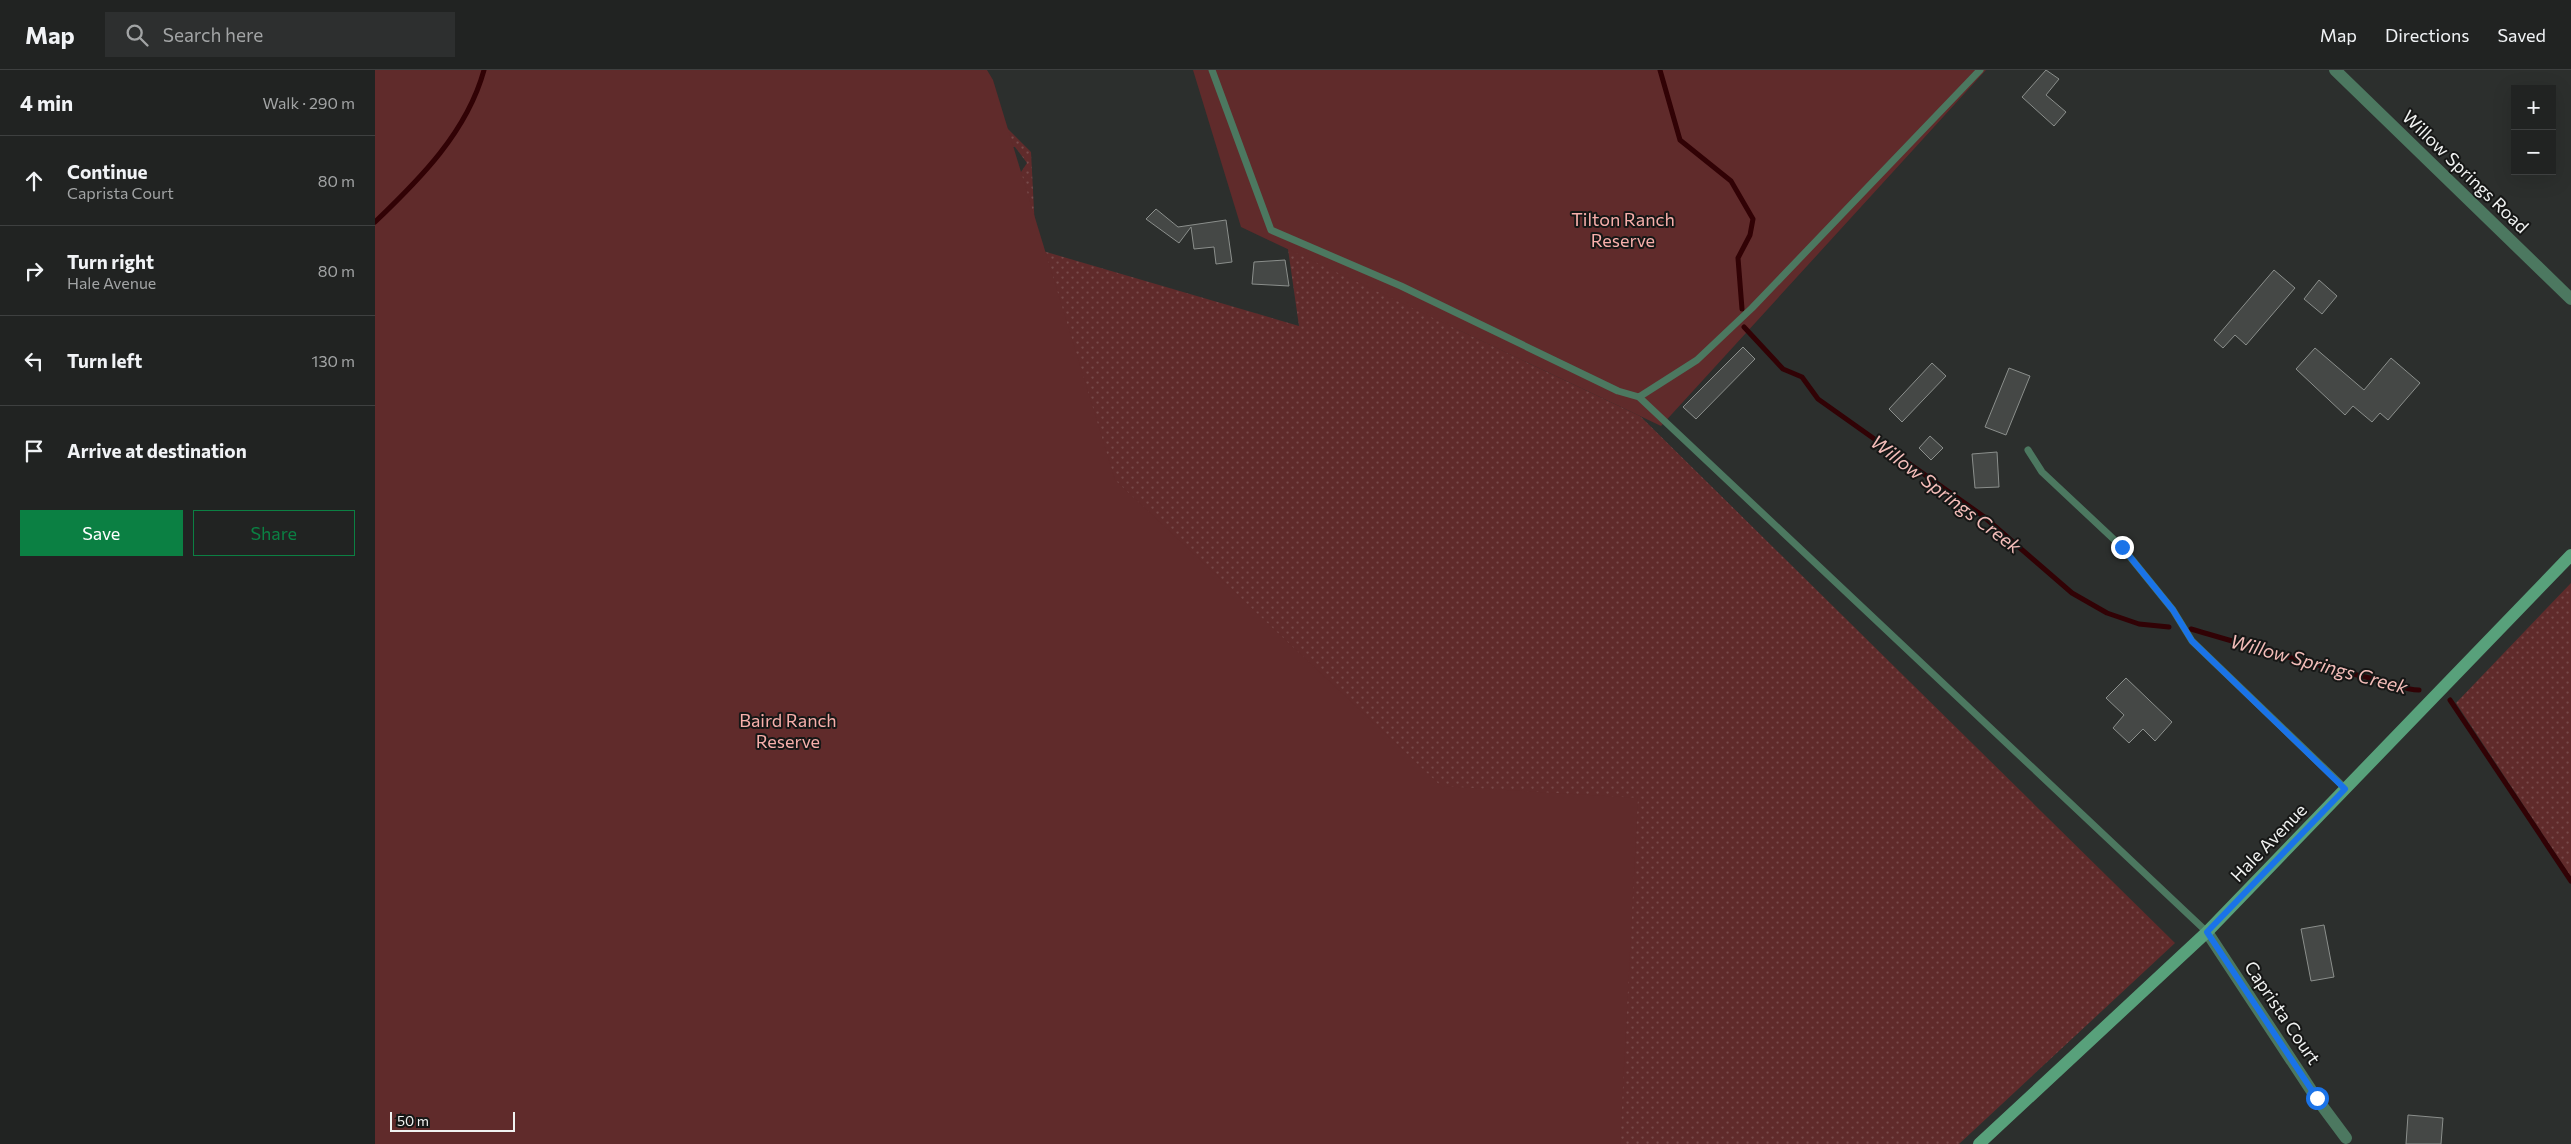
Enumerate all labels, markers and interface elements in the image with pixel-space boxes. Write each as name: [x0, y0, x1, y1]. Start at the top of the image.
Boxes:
search box: [105, 12, 455, 57]
text: Map: [25, 20, 75, 49]
icon: search: [123, 21, 151, 49]
text: Search here: [163, 23, 263, 46]
text: Map: [2320, 24, 2357, 46]
text: Directions: [2385, 24, 2469, 46]
text: Saved: [2497, 24, 2546, 46]
map controls: [2511, 85, 2556, 175]
button: +: [2511, 85, 2556, 130]
text: 4 min: [20, 90, 73, 115]
text: Walk · 290 m: [263, 93, 355, 112]
street label: Willow Springs Road: [2398, 105, 2533, 237]
button: −: [2511, 130, 2556, 175]
text: Continue: [67, 160, 147, 183]
icon: ahead: [20, 167, 48, 195]
text: 80 m: [318, 171, 355, 190]
text: Caprista Court: [67, 183, 174, 202]
park label: Tilton Ranch Reserve: [1571, 208, 1675, 251]
text: Turn right: [67, 250, 154, 273]
icon: right: [20, 257, 48, 285]
text: 80 m: [318, 261, 355, 280]
text: Hale Avenue: [67, 273, 156, 292]
icon: left: [20, 347, 48, 375]
text: Turn left: [67, 349, 142, 372]
text: 130 m: [312, 351, 355, 370]
water label: Willow Springs Creek: [1867, 430, 2027, 558]
icon: arrive: [20, 437, 48, 465]
text: Arrive at destination: [67, 439, 247, 462]
button: Save: [20, 510, 183, 556]
button: Share: [193, 510, 355, 556]
route end: [2111, 536, 2134, 559]
water label: Willow Springs Creek: [2228, 629, 2411, 698]
park label: Baird Ranch Reserve: [739, 709, 837, 752]
street label: Hale Avenue: [2225, 799, 2311, 886]
street label: Caprista Court: [2240, 956, 2326, 1068]
route start: [2306, 1087, 2329, 1110]
scale bar: [390, 1109, 515, 1132]
text: 50 m: [397, 1112, 429, 1129]

